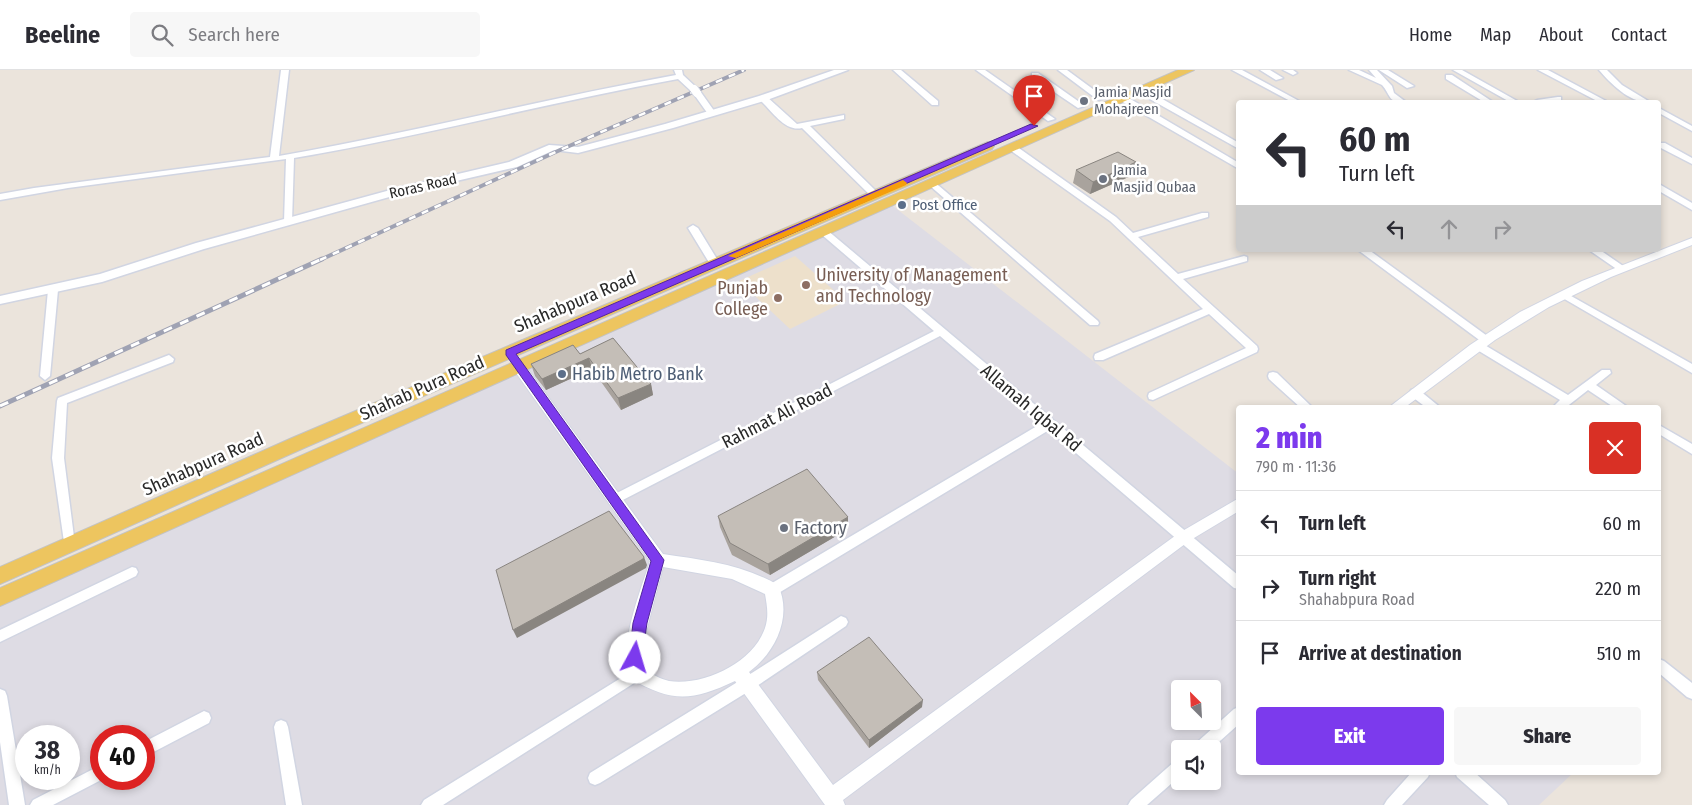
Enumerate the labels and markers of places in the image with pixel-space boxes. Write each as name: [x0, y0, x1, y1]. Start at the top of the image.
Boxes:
pin: [1013, 75, 1055, 126]
place label: Jamia Masjid Mohajreen: [1094, 83, 1172, 118]
marker: Jamia Masjid Mohajreen: [1078, 95, 1090, 107]
place label: Jamia Masjid Qubaa: [1113, 161, 1196, 196]
marker: Jamia Masjid Qubaa: [1097, 173, 1109, 185]
place label: Post Office: [912, 196, 978, 214]
marker: Post Office: [896, 199, 908, 211]
place label: University of Management and Technology: [816, 264, 1008, 307]
place label: Punjab College: [714, 277, 768, 320]
marker: University of Management and Technology: [800, 279, 812, 291]
marker: Punjab College: [772, 292, 784, 304]
place label: Habib Metro Bank: [572, 363, 704, 385]
marker: Habib Metro Bank: [556, 368, 568, 380]
place label: Factory: [794, 517, 847, 539]
marker: Factory: [778, 522, 790, 534]

